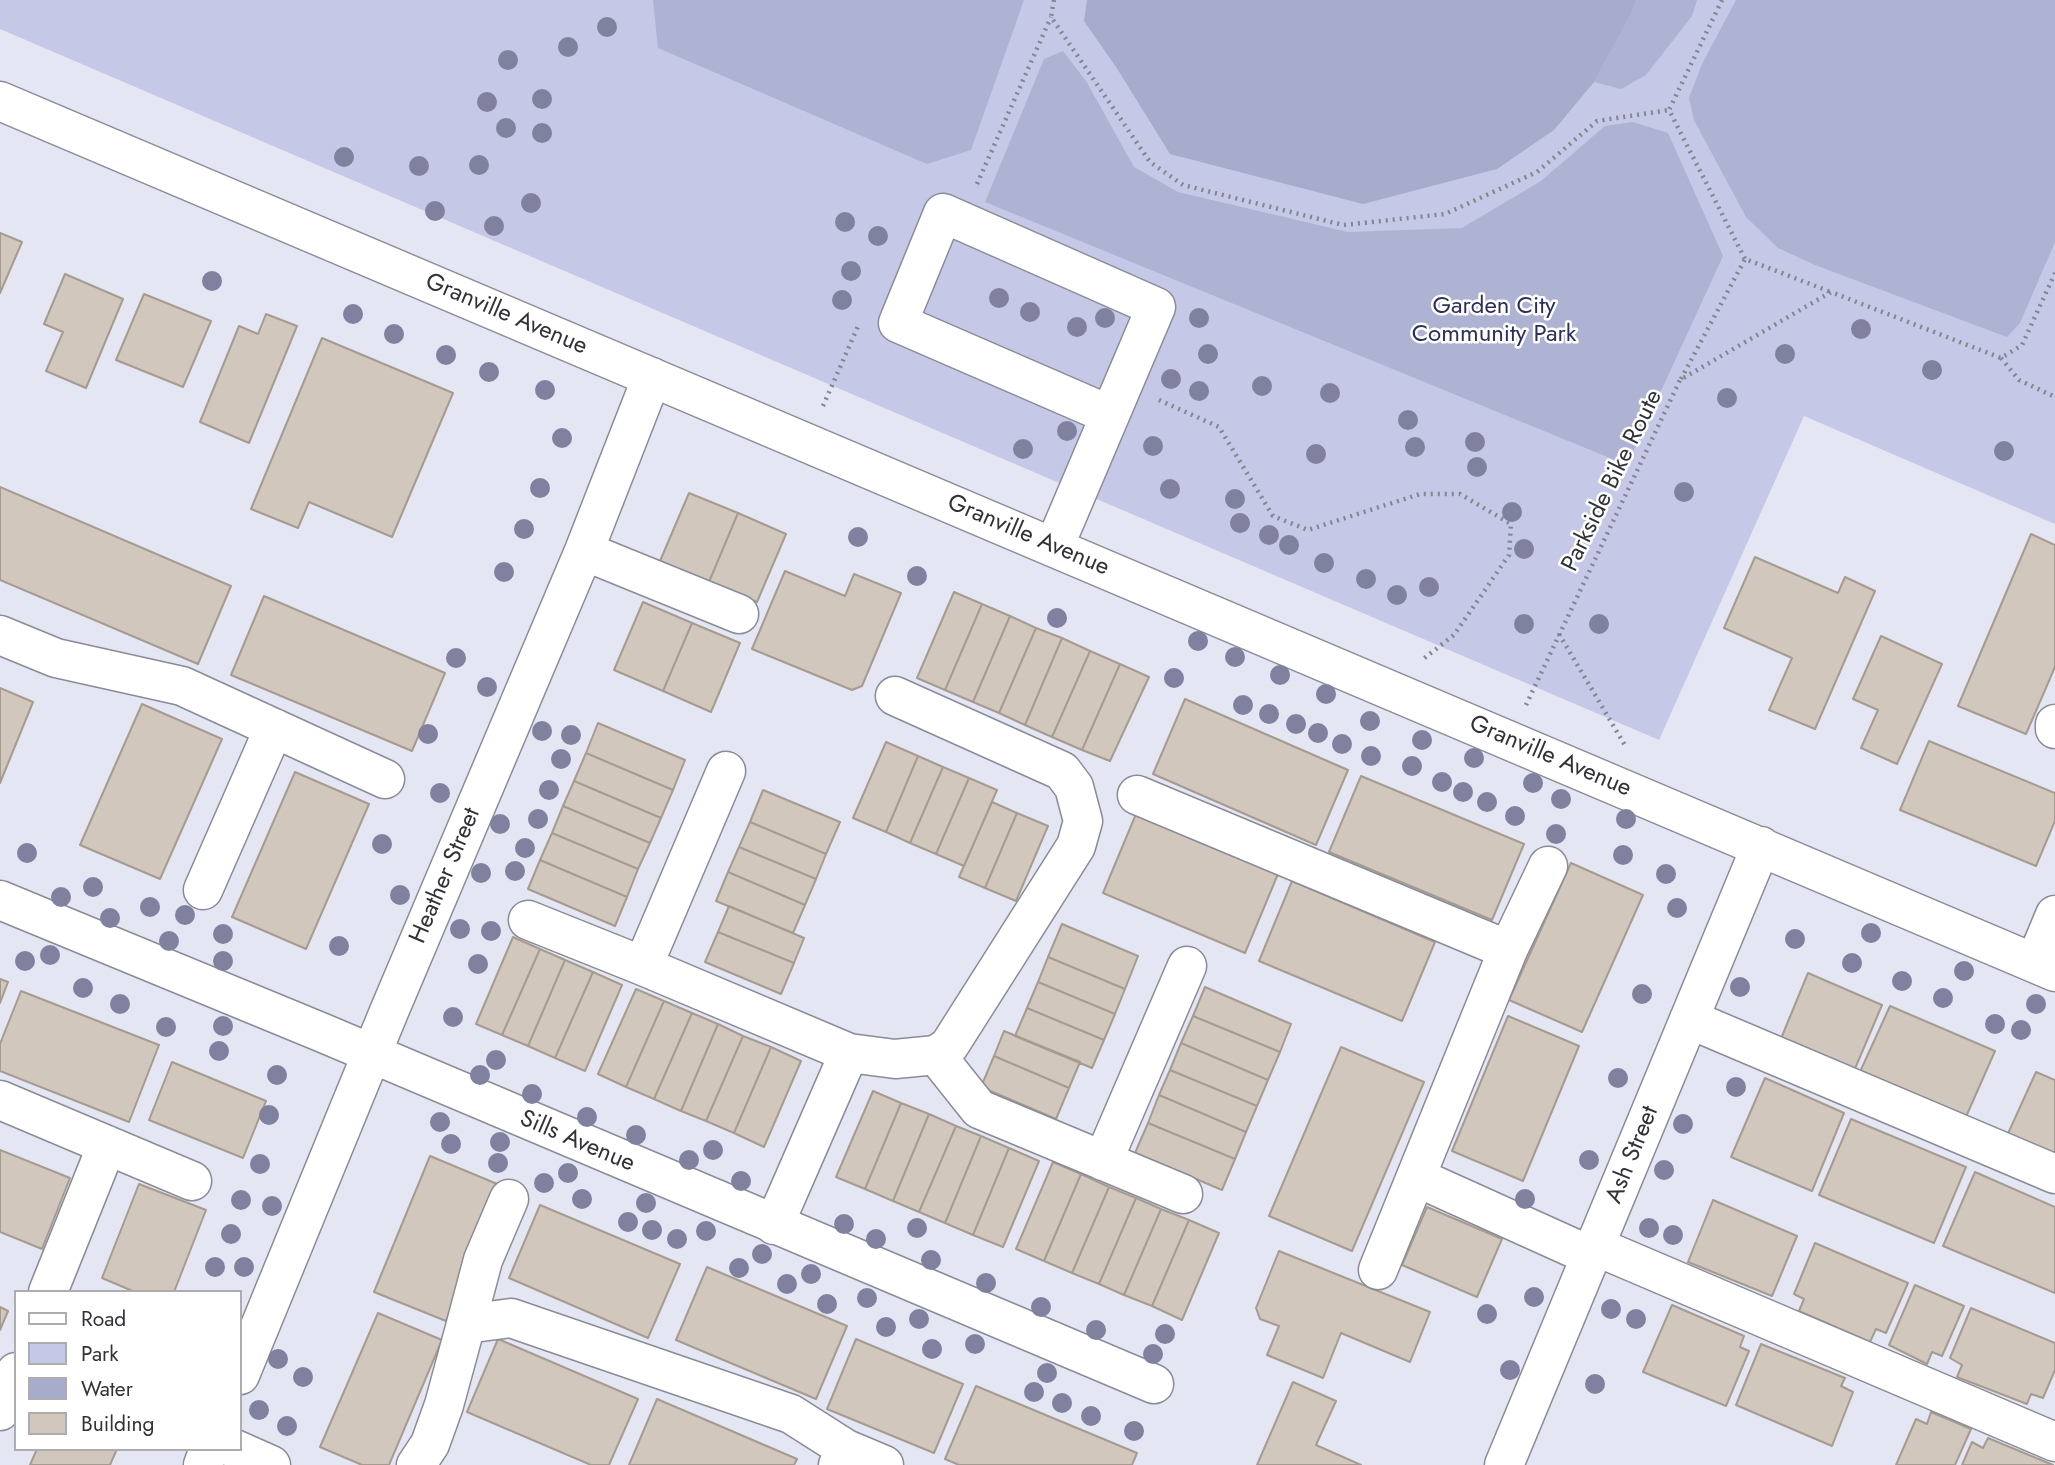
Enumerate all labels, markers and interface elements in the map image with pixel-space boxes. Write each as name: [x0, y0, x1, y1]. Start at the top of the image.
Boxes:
street label: Granville Avenue: [421, 268, 591, 362]
park label: Garden City Community Park: [1412, 293, 1576, 349]
street label: Parkside Bike Route: [1557, 385, 1669, 577]
street label: Granville Avenue: [943, 489, 1113, 583]
street label: Granville Avenue: [1465, 710, 1635, 804]
street label: Heather Street: [405, 804, 487, 948]
street label: Ash Street: [1600, 1102, 1666, 1208]
street label: Sills Avenue: [515, 1105, 639, 1179]
legend: [14, 1290, 242, 1451]
text: Road: [81, 1304, 126, 1334]
text: Park: [81, 1339, 118, 1369]
text: Water: [81, 1374, 133, 1404]
text: Building: [81, 1409, 154, 1439]

